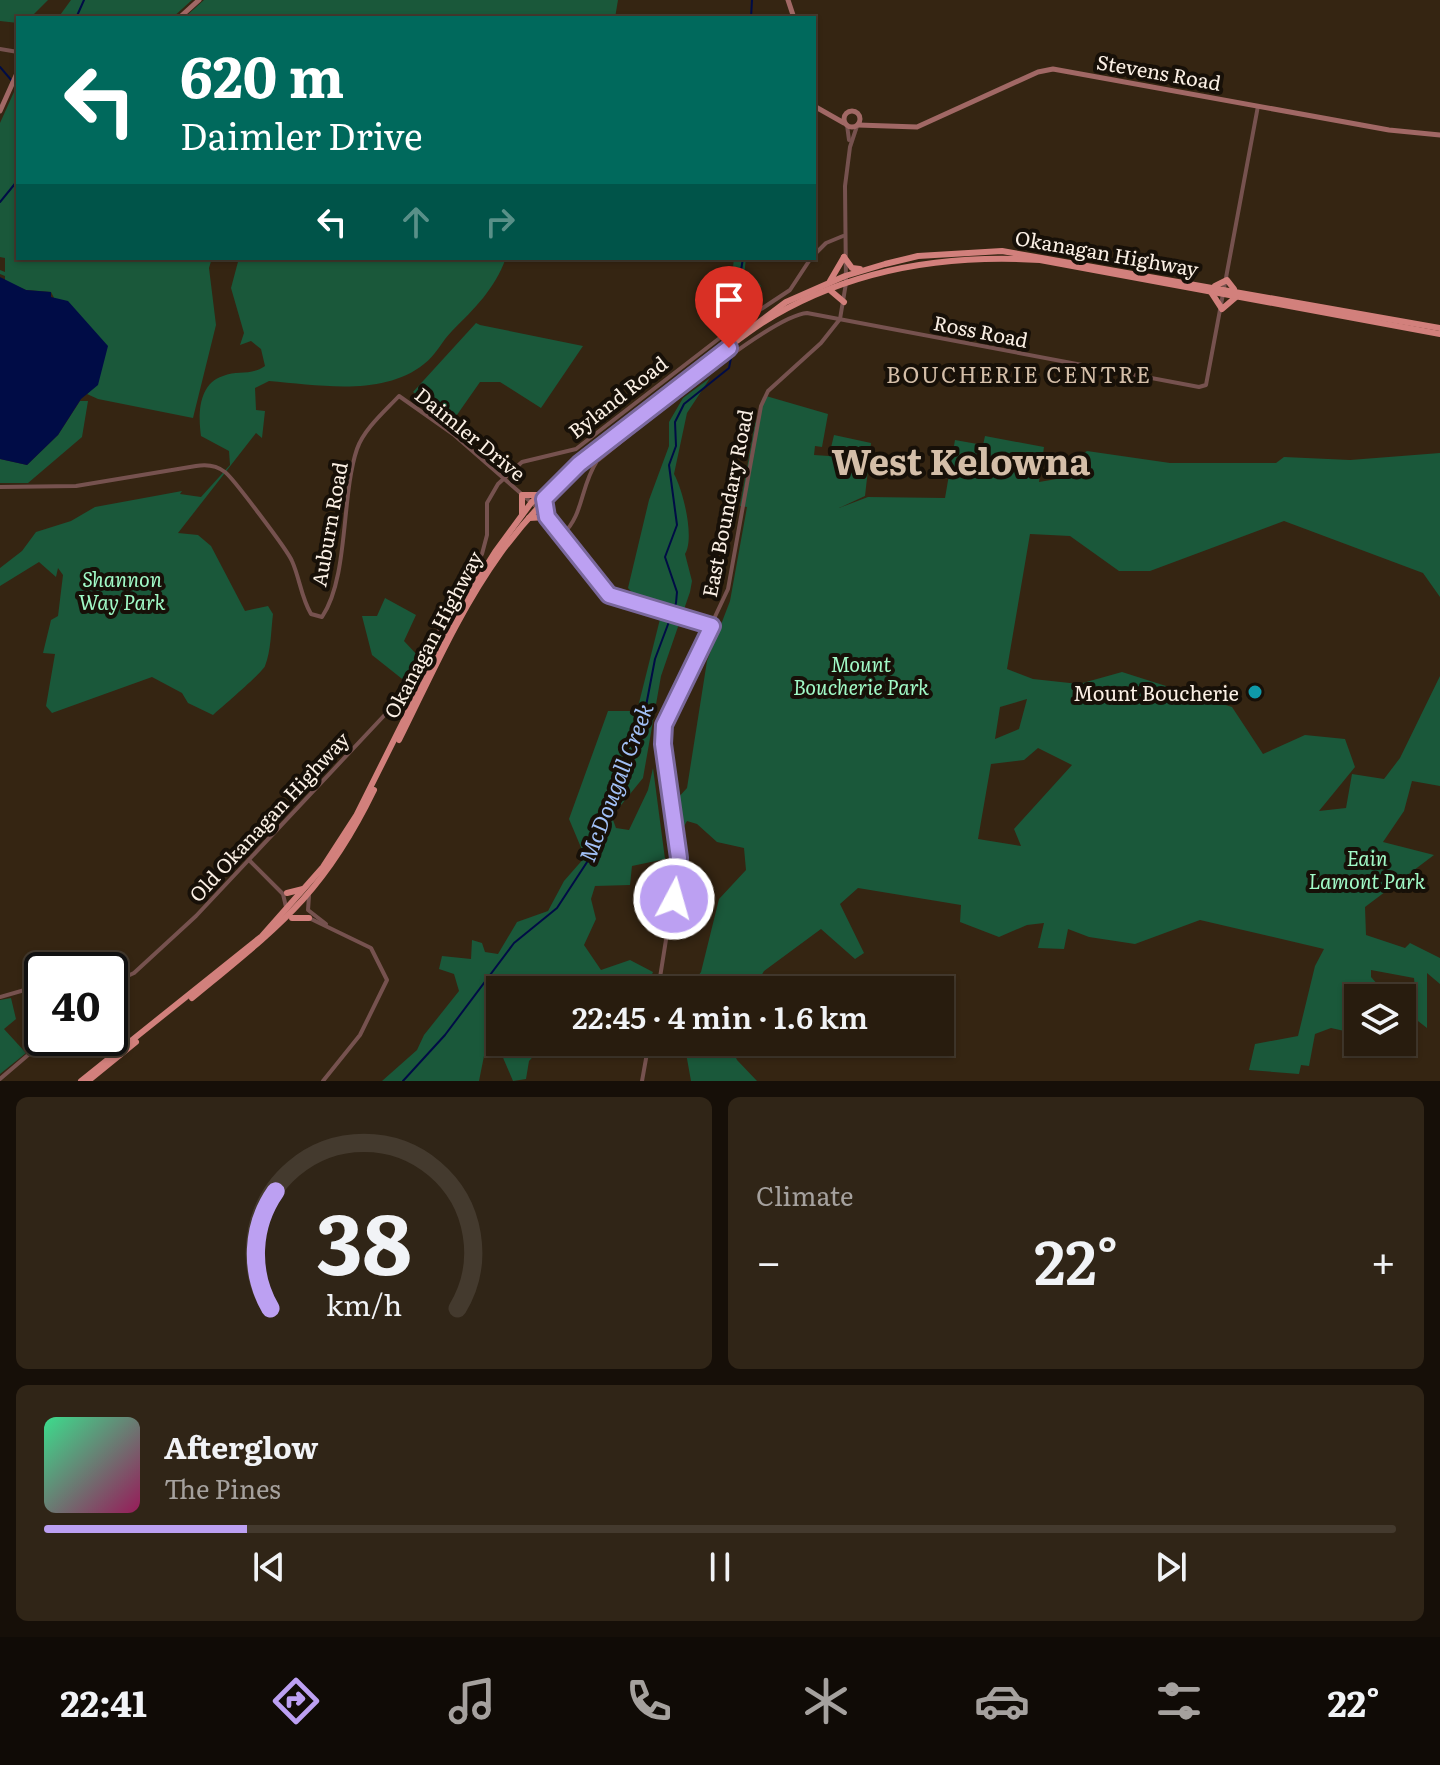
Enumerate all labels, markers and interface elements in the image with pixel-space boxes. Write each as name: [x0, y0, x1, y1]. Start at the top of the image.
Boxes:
text: 620 m: [180, 32, 344, 115]
street label: Stevens Road: [1094, 45, 1224, 97]
icon: left: [48, 48, 152, 152]
text: Daimler Drive: [180, 108, 423, 161]
icon: left: [310, 200, 354, 244]
icon: ahead: [394, 200, 438, 244]
icon: right: [478, 200, 522, 244]
street label: Okanagan Highway: [1013, 221, 1201, 283]
pin: [695, 266, 763, 348]
icon: arrive: [707, 278, 751, 322]
street label: Ross Road: [931, 306, 1031, 354]
street label: Byland Road: [561, 348, 673, 444]
district label: BOUCHERIE CENTRE: [886, 357, 1152, 390]
street label: Daimler Drive: [409, 379, 533, 487]
street label: East Boundary Road: [693, 406, 759, 600]
district label: West Kelowna: [832, 433, 1091, 486]
street label: Auburn Road: [302, 459, 354, 589]
street label: Okanagan Highway: [375, 545, 489, 723]
park label: Shannon Way Park: [79, 563, 165, 616]
park label: Mount Boucherie Park: [793, 648, 929, 701]
place label: Mount Boucherie: [1073, 677, 1239, 707]
marker: Mount Boucherie: [1246, 683, 1264, 701]
water label: McDougall Creek: [570, 698, 660, 866]
street label: Old Okanagan Highway: [181, 724, 355, 908]
park label: Eain Lamont Park: [1308, 842, 1426, 895]
position arrow: [632, 857, 716, 941]
speed limit sign: 40: [24, 952, 128, 1056]
map controls: [1344, 984, 1416, 1056]
button: layers: [1344, 984, 1416, 1056]
text: 22:45 · 4 min · 1.6 km: [572, 994, 868, 1038]
text: Climate: [756, 1175, 854, 1214]
text: 38: [316, 1177, 412, 1301]
text: 22°: [1034, 1214, 1118, 1303]
text: −: [756, 1226, 782, 1292]
text: +: [1370, 1226, 1396, 1292]
text: km/h: [326, 1282, 402, 1325]
text: Afterglow: [164, 1424, 318, 1468]
text: The Pines: [164, 1468, 281, 1507]
icon: previous: [247, 1545, 291, 1589]
icon: pause: [698, 1545, 742, 1589]
icon: next: [1149, 1545, 1193, 1589]
icon: directions: [268, 1673, 324, 1729]
icon: music: [444, 1673, 500, 1729]
icon: phone: [621, 1673, 677, 1729]
icon: climate: [798, 1673, 854, 1729]
icon: car: [974, 1673, 1030, 1729]
icon: filters: [1151, 1673, 1207, 1729]
text: 22:41: [60, 1675, 147, 1728]
text: 22°: [1328, 1675, 1380, 1728]

